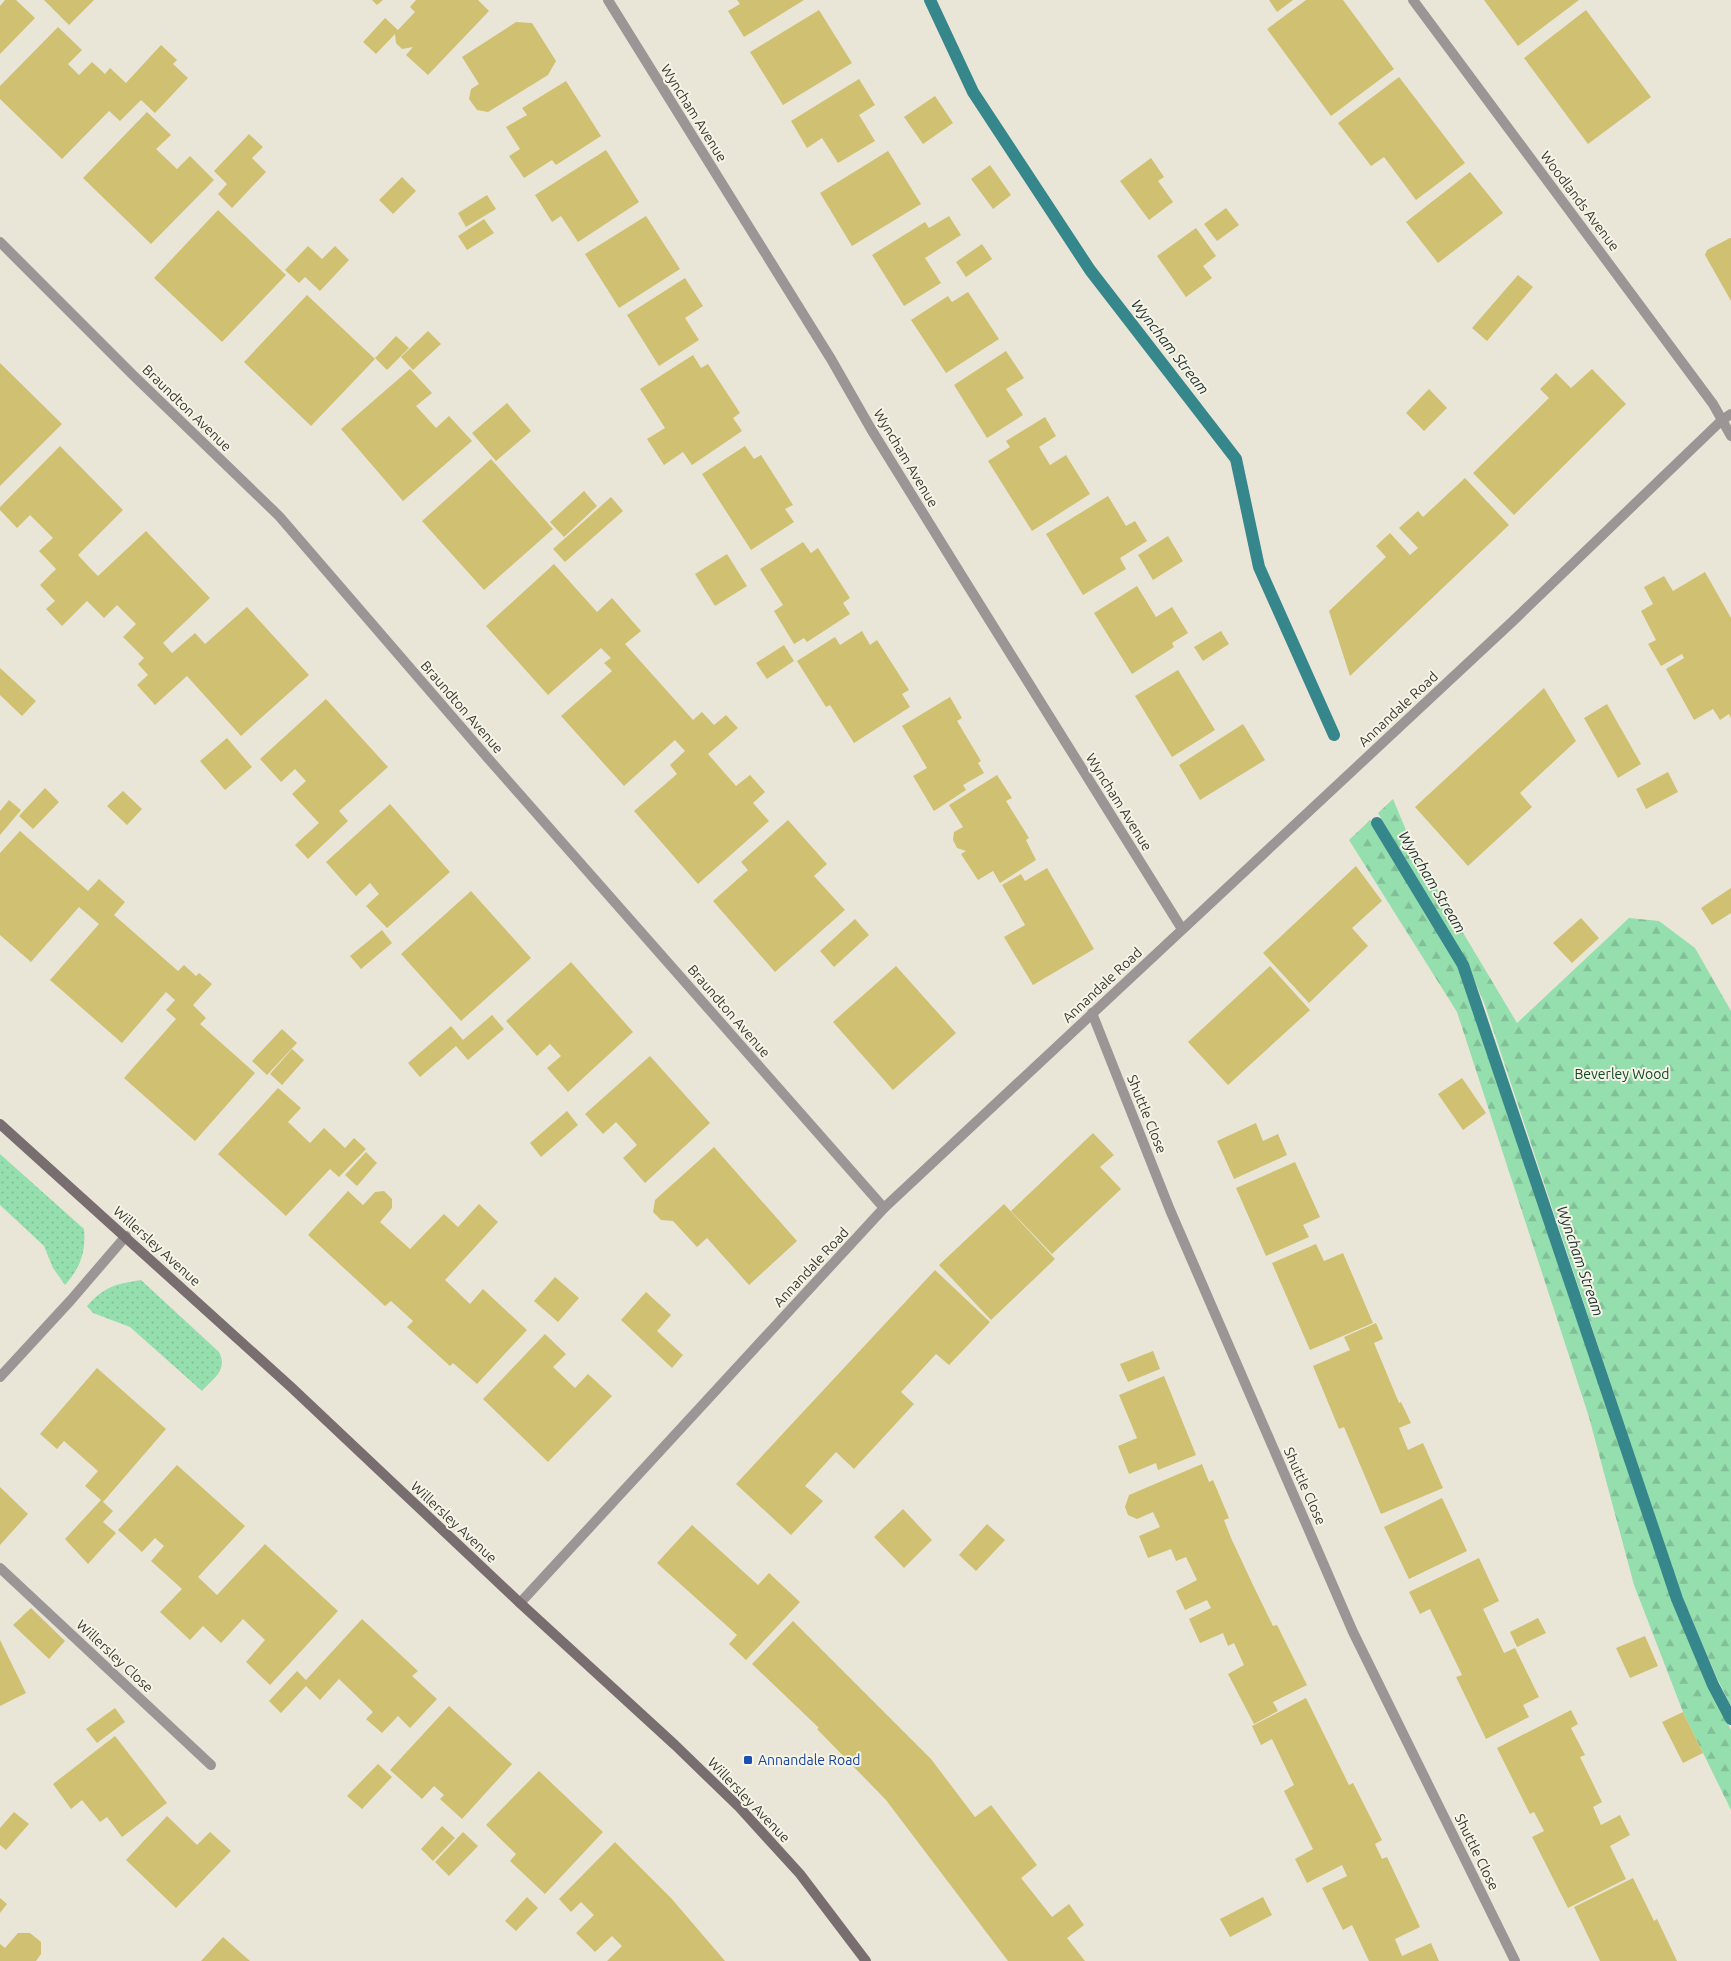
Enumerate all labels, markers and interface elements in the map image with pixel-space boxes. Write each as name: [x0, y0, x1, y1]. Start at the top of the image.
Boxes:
street label: Wyncham Avenue: [658, 61, 730, 165]
street label: Woodlands Avenue: [1537, 148, 1623, 254]
water label: Wyncham Stream: [1128, 296, 1213, 398]
street label: Braundton Avenue: [139, 361, 235, 455]
street label: Wyncham Avenue: [870, 406, 942, 510]
street label: Braundton Avenue: [417, 657, 507, 757]
street label: Annandale Road: [1355, 668, 1441, 750]
street label: Wyncham Avenue: [1083, 750, 1155, 854]
water label: Wyncham Stream: [1395, 828, 1470, 936]
street label: Annandale Road: [1059, 944, 1145, 1026]
street label: Braundton Avenue: [684, 961, 774, 1061]
park label: Beverley Wood: [1574, 1066, 1670, 1082]
street label: Shuttle Close: [1124, 1072, 1170, 1156]
street label: Willersley Avenue: [110, 1203, 204, 1289]
water label: Wyncham Stream: [1554, 1203, 1607, 1318]
street label: Annandale Road: [770, 1224, 852, 1310]
street label: Shuttle Close: [1281, 1445, 1329, 1527]
street label: Willersley Avenue: [408, 1478, 500, 1566]
street label: Willersley Close: [73, 1617, 157, 1695]
place label: Annandale Road: [758, 1752, 861, 1768]
street label: Willersley Avenue: [704, 1754, 794, 1846]
marker: Annandale Road: [742, 1754, 754, 1766]
street label: Shuttle Close: [1452, 1811, 1502, 1893]

